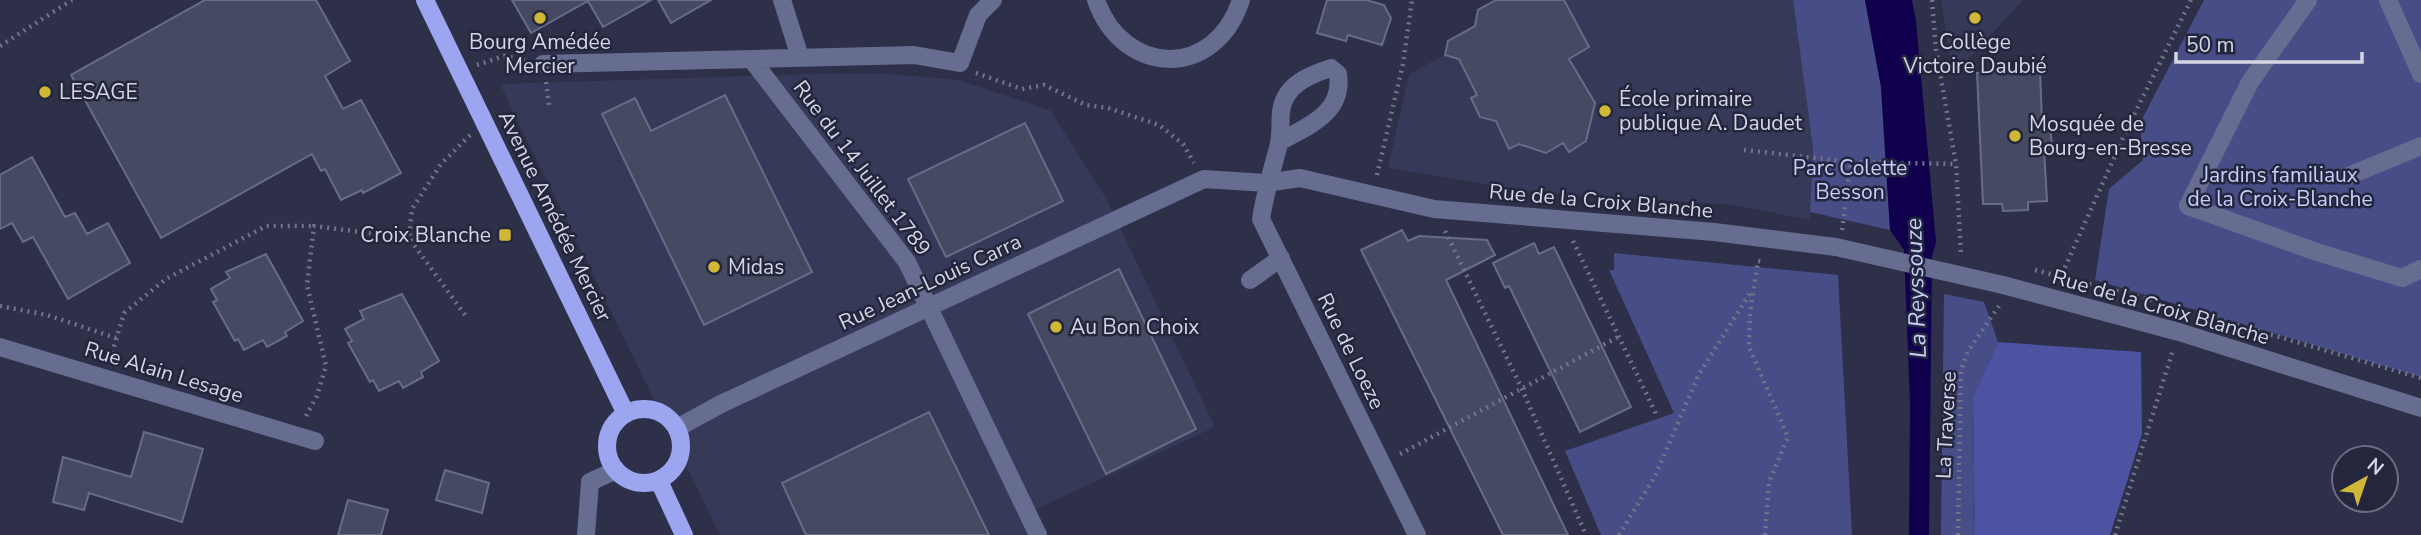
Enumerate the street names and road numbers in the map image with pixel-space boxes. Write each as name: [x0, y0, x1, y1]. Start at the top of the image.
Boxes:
street label: Rue du 14 Juillet 1789: [787, 75, 937, 261]
street label: Avenue Amédée Mercier: [492, 106, 618, 326]
street label: Rue de la Croix Blanche: [1488, 177, 1714, 225]
street label: Rue Jean-Louis Carra: [834, 227, 1026, 337]
street label: Rue de la Croix Blanche: [2049, 263, 2273, 351]
street label: Rue de Loeze: [1311, 288, 1391, 414]
street label: Rue Alain Lesage: [81, 335, 247, 409]
street label: La Traverse: [1929, 370, 1963, 480]

